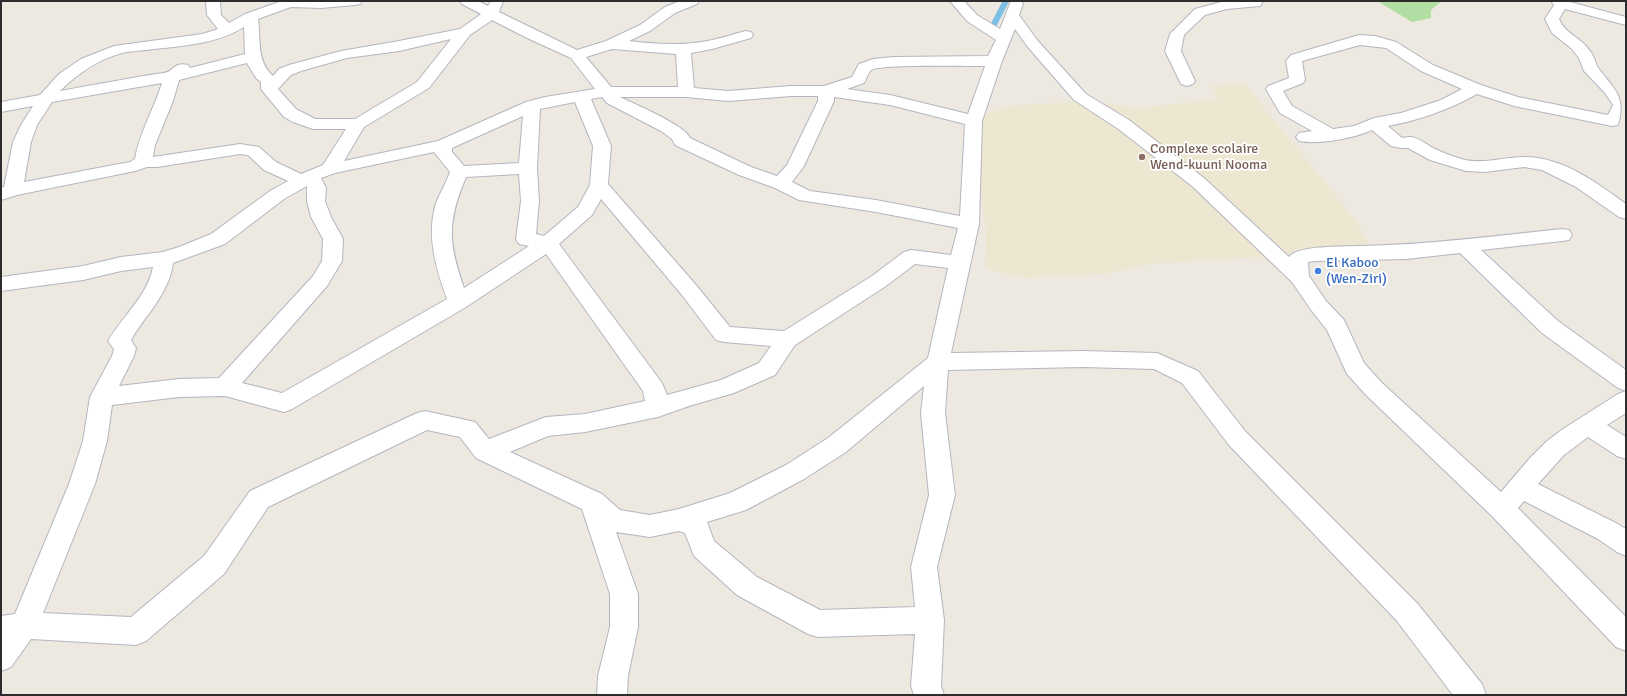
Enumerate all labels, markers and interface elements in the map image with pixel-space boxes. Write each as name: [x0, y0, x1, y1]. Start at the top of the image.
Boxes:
place label: Complexe scolaire Wend-kuuni Nooma: [1150, 141, 1267, 174]
marker: Complexe scolaire Wend-kuuni Nooma: [1137, 152, 1147, 162]
place label: El Kaboo (Wen-Ziri): [1326, 255, 1387, 288]
marker: El Kaboo (Wen-Ziri): [1313, 266, 1323, 276]

